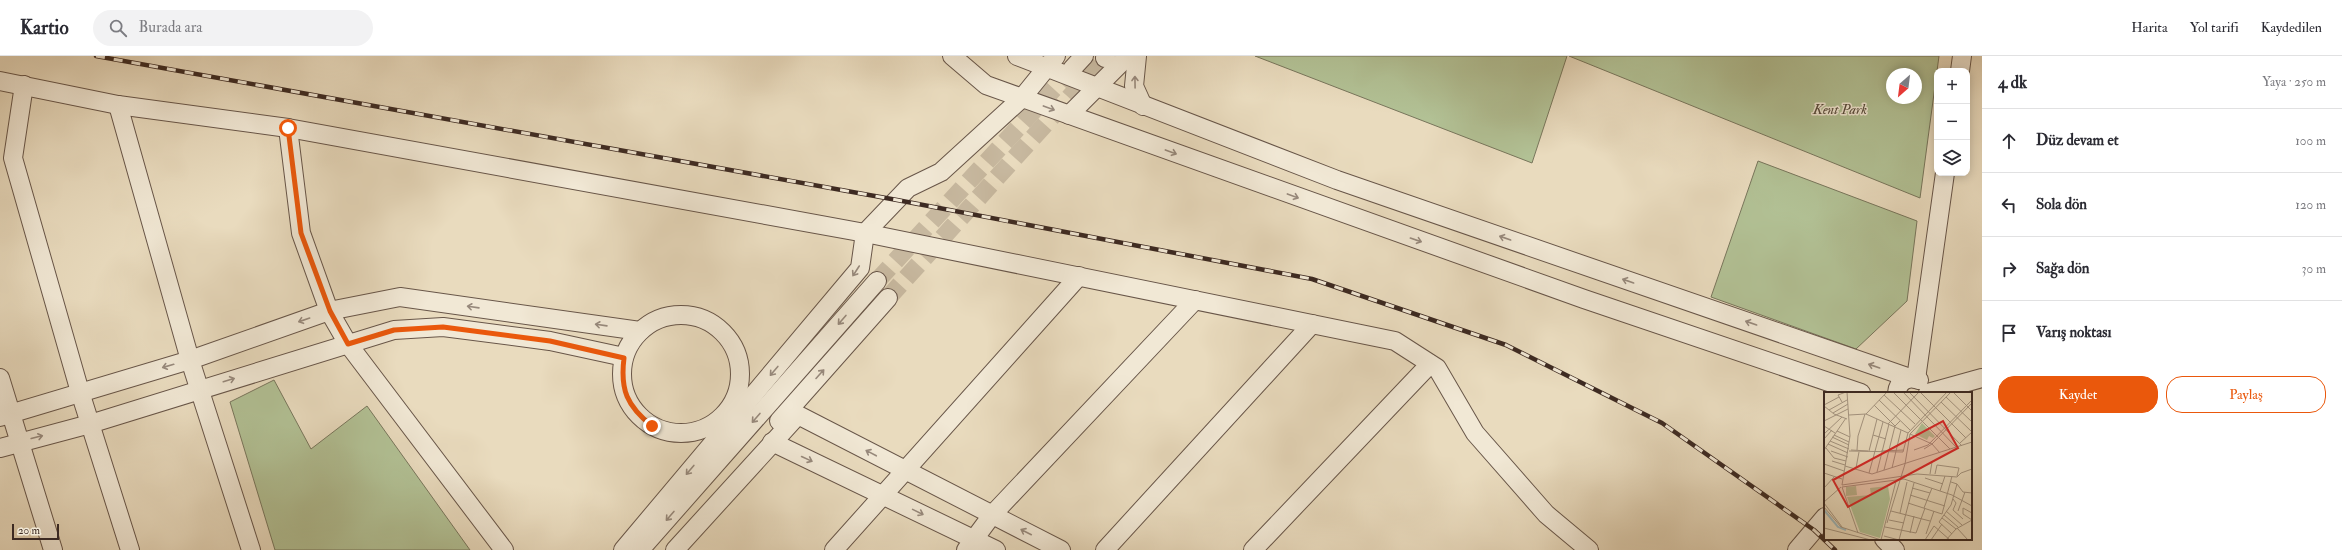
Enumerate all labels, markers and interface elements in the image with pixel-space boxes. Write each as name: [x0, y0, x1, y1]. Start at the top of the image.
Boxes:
search box: [93, 10, 373, 46]
text: Kartio: [20, 16, 69, 40]
icon: search: [107, 17, 129, 39]
text: Burada ara: [139, 18, 203, 37]
text: Harita: [2131, 19, 2168, 36]
text: Yol tarifi: [2190, 19, 2239, 36]
text: Kaydedilen: [2261, 19, 2322, 36]
north arrow: [1886, 68, 1922, 104]
map controls: [1934, 68, 1970, 176]
button: +: [1934, 68, 1970, 104]
text: 4 dk: [1998, 72, 2027, 93]
text: Yaya · 250 m: [2262, 74, 2326, 90]
one-way arrow: [1131, 76, 1139, 89]
park label: Kent Park: [1812, 101, 1867, 118]
button: −: [1934, 104, 1970, 140]
one-way arrow: [1042, 105, 1055, 112]
route start: [279, 119, 297, 137]
icon: ahead: [1998, 130, 2020, 152]
text: Düz devam et: [2036, 131, 2119, 150]
text: 100 m: [2295, 133, 2326, 149]
button: layers: [1934, 140, 1970, 176]
one-way arrow: [1164, 149, 1176, 157]
one-way arrow: [1287, 193, 1299, 201]
icon: left: [1998, 194, 2020, 216]
text: Sola dön: [2036, 195, 2087, 214]
text: 120 m: [2295, 197, 2326, 213]
one-way arrow: [1499, 234, 1512, 241]
one-way arrow: [1409, 236, 1421, 244]
icon: right: [1998, 258, 2020, 280]
text: Sağa dön: [2036, 259, 2090, 278]
text: 30 m: [2302, 261, 2326, 277]
one-way arrow: [852, 265, 861, 276]
one-way arrow: [1622, 276, 1634, 284]
one-way arrow: [467, 303, 480, 311]
one-way arrow: [838, 315, 847, 325]
one-way arrow: [299, 316, 311, 324]
one-way arrow: [1744, 319, 1757, 326]
one-way arrow: [595, 321, 608, 329]
icon: arrive: [1998, 322, 2020, 344]
text: Varış noktası: [2036, 323, 2111, 342]
one-way arrow: [1868, 361, 1880, 369]
one-way arrow: [162, 363, 175, 370]
one-way arrow: [769, 365, 778, 376]
one-way arrow: [816, 369, 825, 380]
one-way arrow: [222, 376, 235, 383]
button: Kaydet: [1998, 376, 2158, 413]
button: Paylaş: [2166, 376, 2326, 413]
inset map: [1824, 392, 1972, 540]
one-way arrow: [751, 413, 761, 423]
route end: [643, 417, 661, 435]
one-way arrow: [31, 433, 44, 440]
one-way arrow: [865, 449, 877, 456]
one-way arrow: [801, 456, 813, 463]
one-way arrow: [685, 465, 694, 475]
one-way arrow: [911, 509, 923, 516]
one-way arrow: [666, 510, 675, 521]
scale bar: [12, 522, 59, 541]
text: 20 m: [18, 524, 40, 537]
one-way arrow: [1020, 528, 1032, 536]

